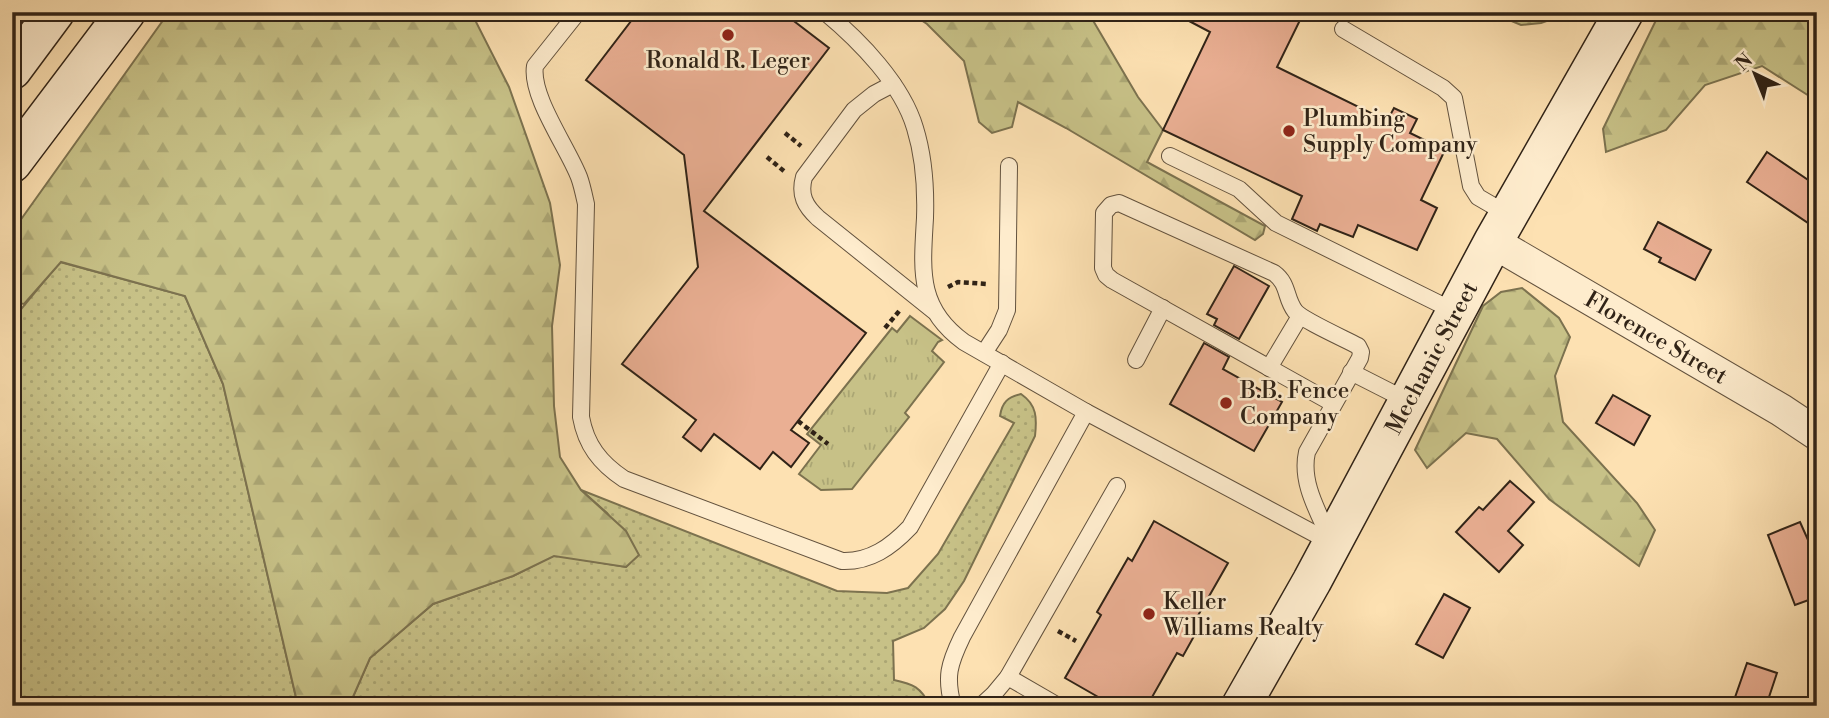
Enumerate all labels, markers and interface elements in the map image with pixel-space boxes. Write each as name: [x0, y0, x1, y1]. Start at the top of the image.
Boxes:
marker: Ronald R. Leger: [720, 27, 736, 43]
north arrow: [1720, 38, 1790, 108]
place label: Ronald R. Leger: [646, 47, 810, 75]
text: N: [1730, 48, 1758, 76]
place label: Plumbing Supply Company: [1303, 105, 1478, 159]
marker: Plumbing Supply Company: [1281, 123, 1297, 139]
street label: Mechanic Street: [1380, 277, 1484, 439]
street label: Florence Street: [1579, 286, 1732, 391]
place label: B.B. Fence Company: [1239, 377, 1349, 431]
marker: B.B. Fence Company: [1218, 395, 1234, 411]
place label: Keller Williams Realty: [1162, 588, 1324, 642]
marker: Keller Williams Realty: [1141, 606, 1157, 622]

